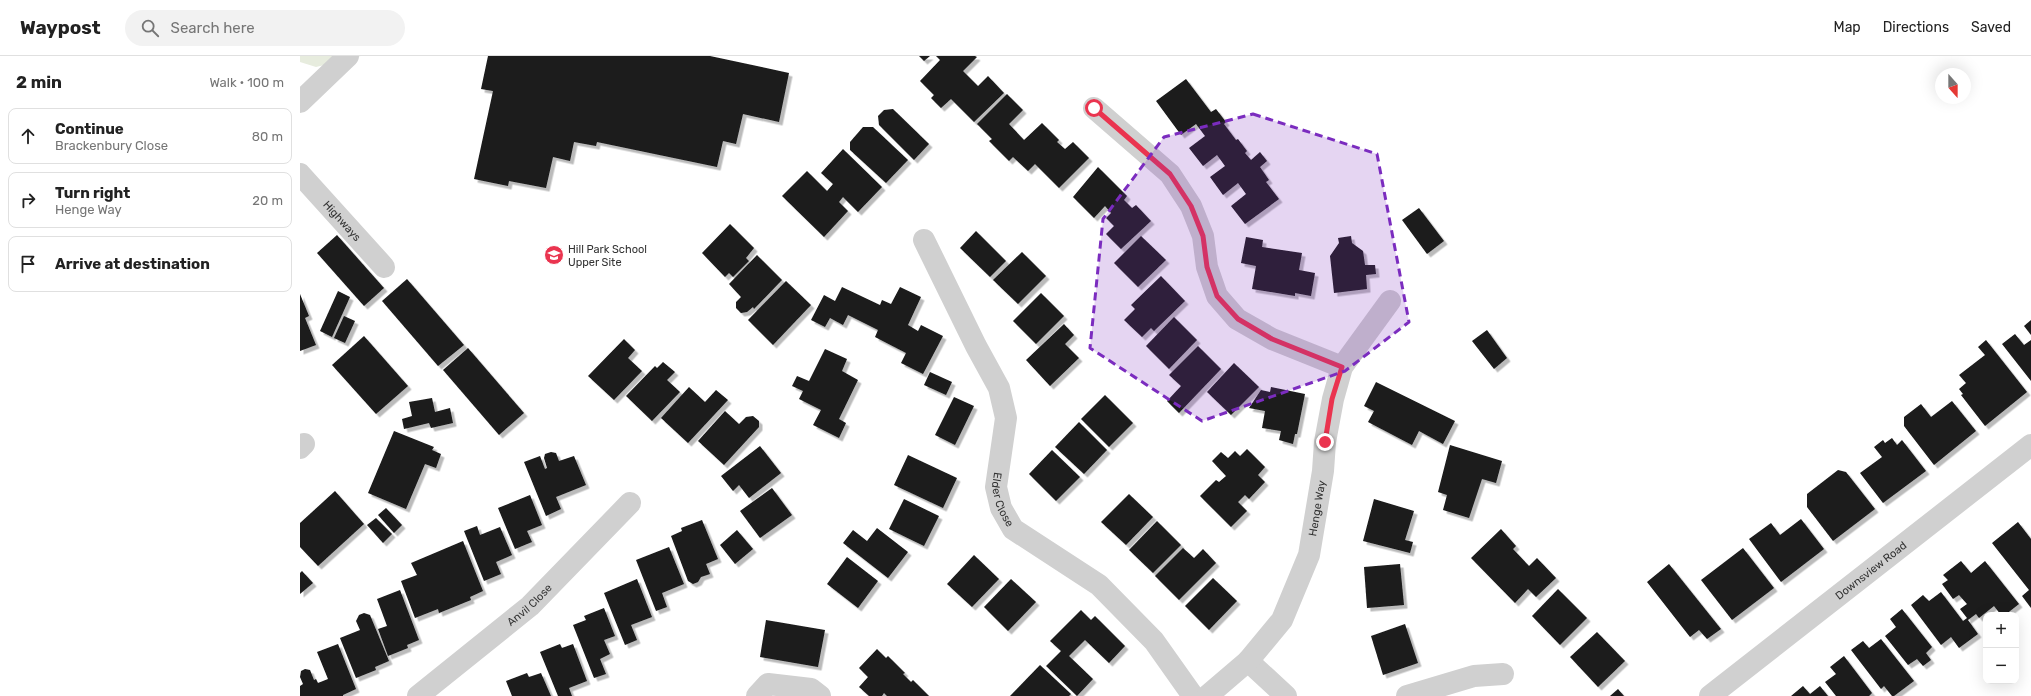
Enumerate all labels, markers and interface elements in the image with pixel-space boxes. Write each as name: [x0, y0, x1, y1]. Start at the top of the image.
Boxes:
search box: [125, 10, 405, 46]
text: Waypost: [20, 16, 101, 39]
icon: search: [139, 17, 161, 39]
text: Search here: [171, 19, 255, 37]
text: Map: [1834, 19, 1861, 36]
text: Directions: [1883, 19, 1949, 36]
text: Saved: [1971, 19, 2011, 36]
north arrow: [1935, 68, 1971, 104]
text: 2 min: [16, 72, 62, 92]
text: Walk · 100 m: [209, 75, 284, 90]
route start: [1085, 99, 1103, 117]
text: Continue: [55, 120, 124, 138]
icon: ahead: [17, 125, 39, 147]
text: 80 m: [252, 129, 283, 144]
text: Brackenbury Close: [55, 138, 168, 153]
text: Turn right: [55, 184, 130, 202]
icon: right: [17, 189, 39, 211]
text: 20 m: [252, 193, 283, 208]
street label: Highways: [321, 198, 364, 244]
text: Henge Way: [55, 202, 122, 217]
place label: Hill Park School Upper Site: [568, 243, 647, 269]
school or university icon: Hill Park School Upper Site: [543, 244, 565, 266]
icon: arrive: [17, 253, 39, 275]
text: Arrive at destination: [55, 255, 210, 273]
route end: [1316, 433, 1334, 451]
street label: Elder Close: [989, 471, 1017, 529]
street label: Henge Way: [1306, 479, 1328, 537]
street label: Downsview Road: [1832, 538, 1909, 602]
street label: Anvil Close: [504, 581, 554, 628]
map controls: [1983, 612, 2019, 684]
button: +: [1983, 612, 2019, 648]
button: −: [1983, 648, 2019, 684]

